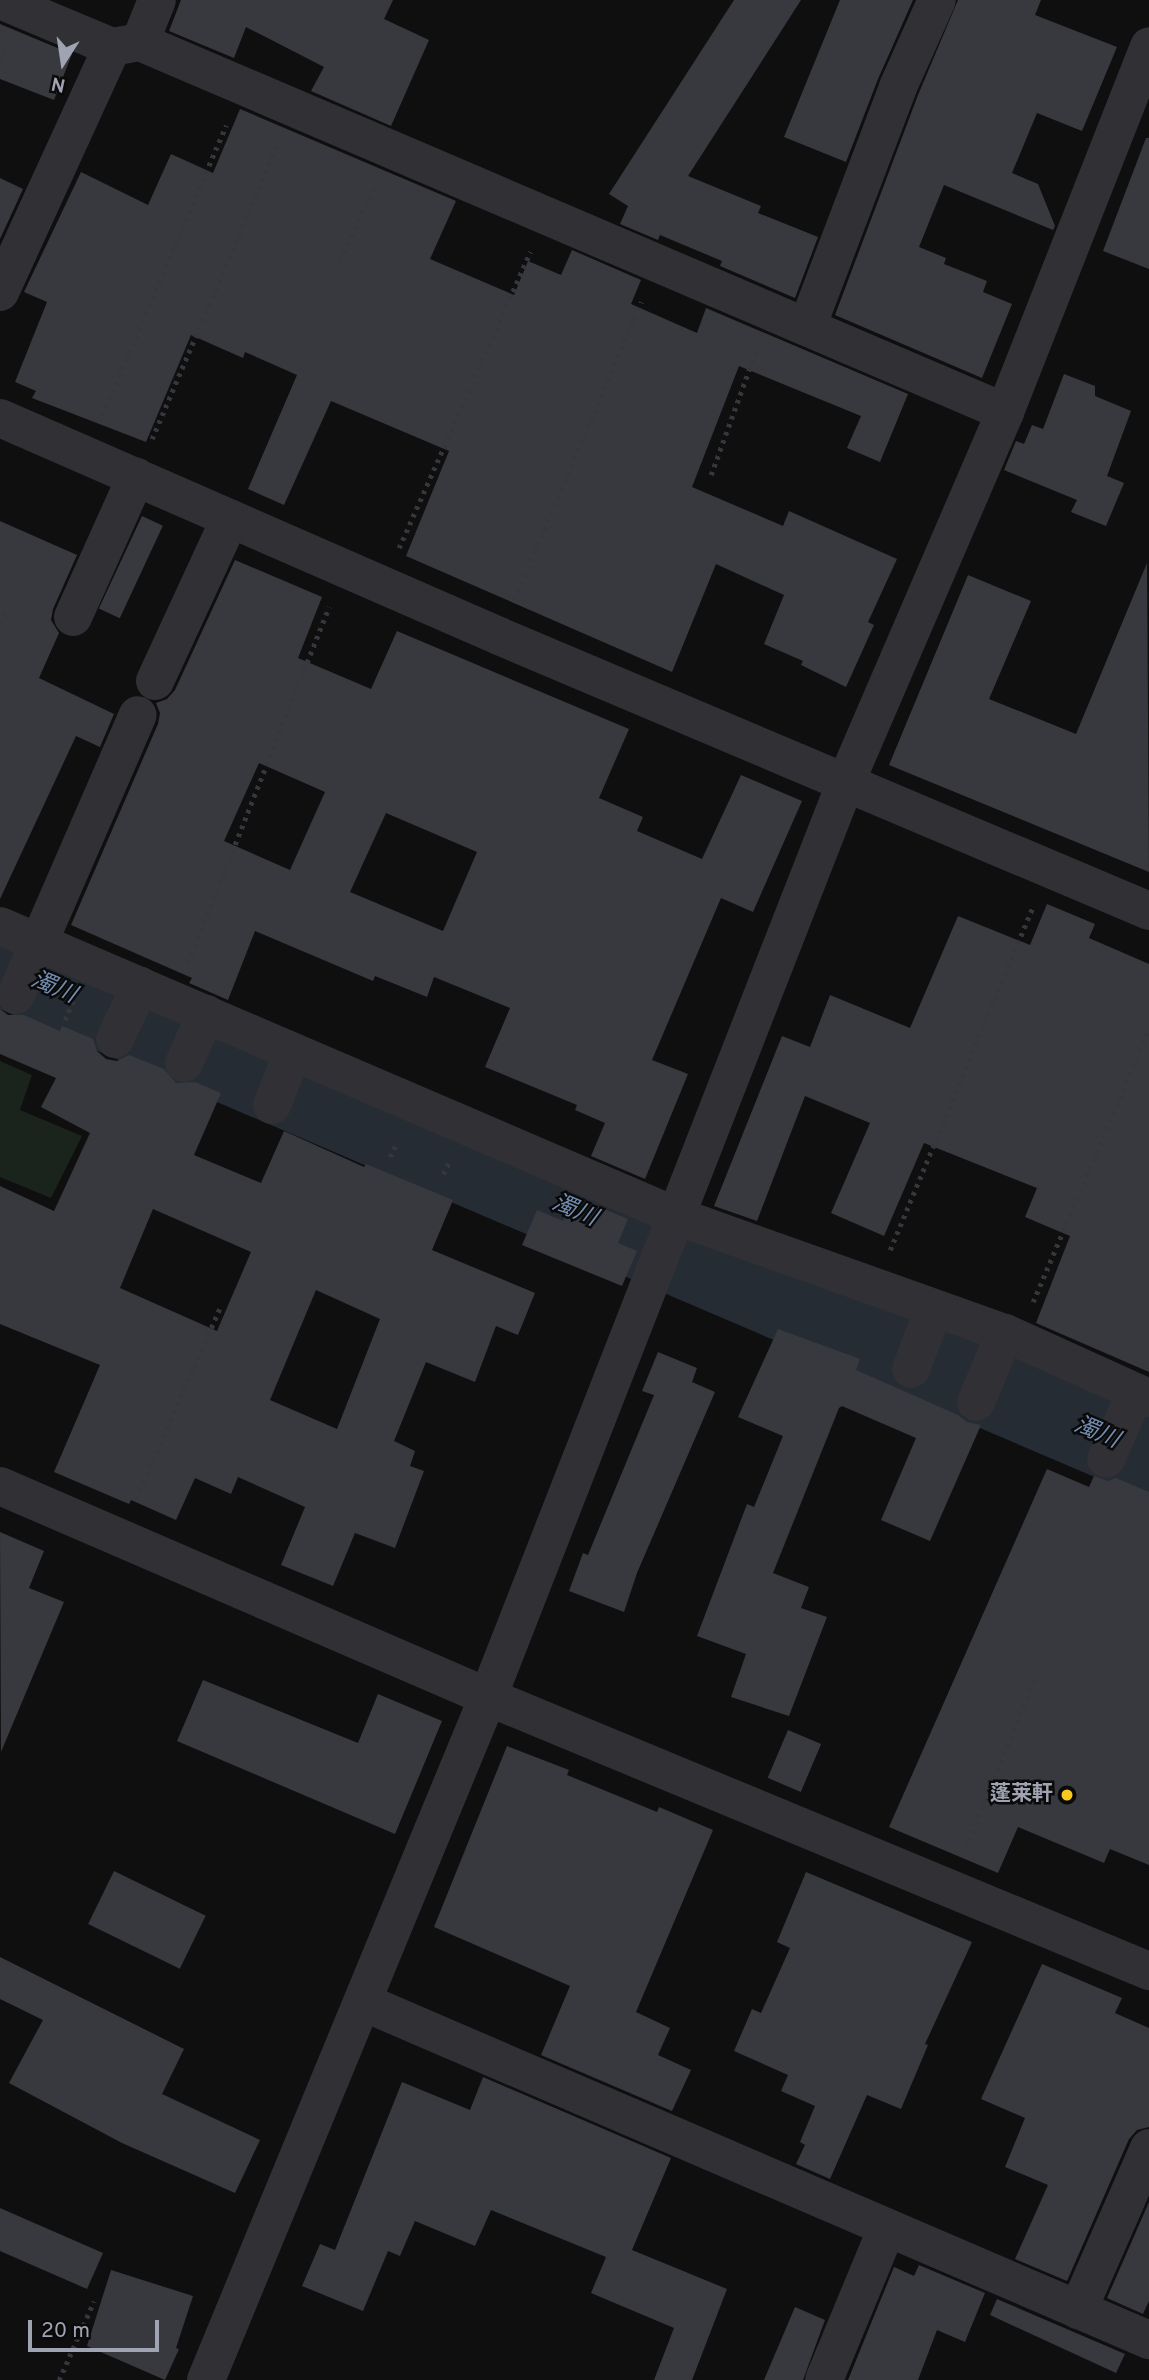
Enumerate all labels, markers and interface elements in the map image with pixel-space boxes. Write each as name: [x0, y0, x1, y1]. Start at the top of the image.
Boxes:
north arrow: [28, 28, 98, 98]
text: N: [49, 70, 68, 97]
water label: 濁川: [26, 967, 80, 1011]
water label: 濁川: [547, 1190, 601, 1234]
water label: 濁川: [1069, 1412, 1123, 1456]
place label: 蓬莱軒: [990, 1782, 1053, 1808]
marker: 蓬莱軒: [1059, 1787, 1075, 1803]
scale bar: [32, 2306, 163, 2350]
text: 20 m: [41, 2318, 90, 2345]

